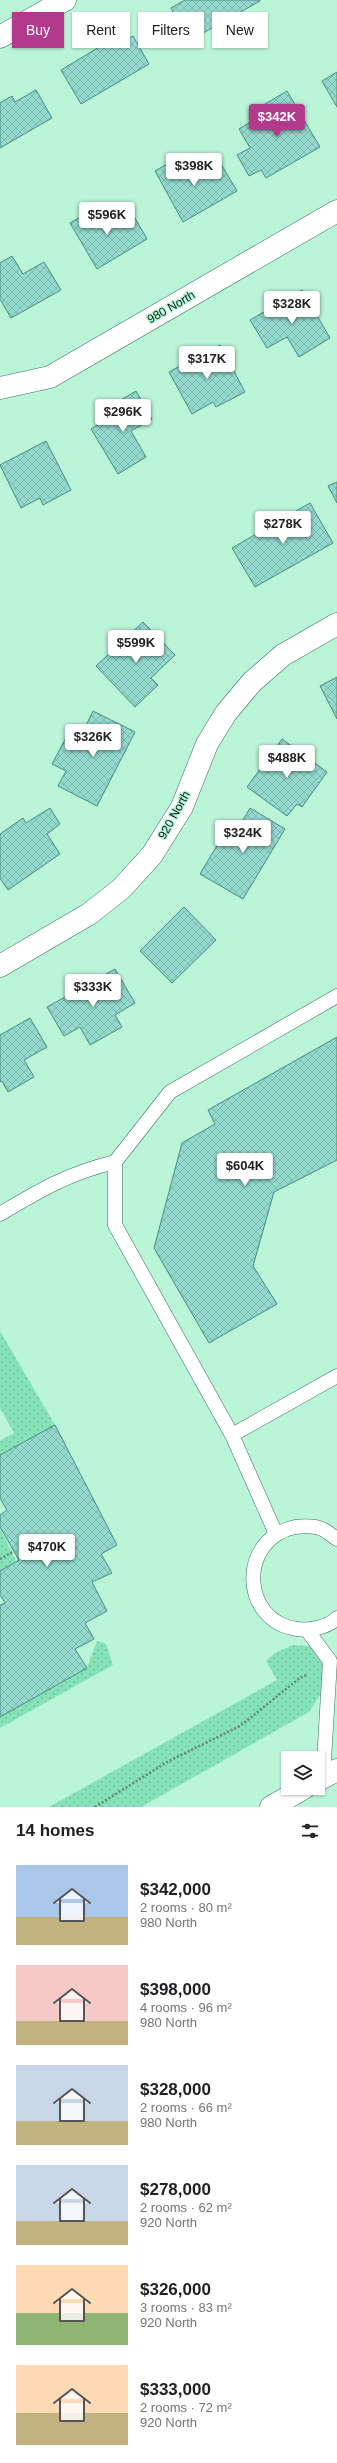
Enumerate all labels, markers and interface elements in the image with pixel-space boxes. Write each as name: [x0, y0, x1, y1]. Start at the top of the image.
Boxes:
chip: Buy: [12, 12, 64, 48]
chip: Rent: [72, 12, 130, 48]
chip: Filters: [138, 12, 204, 48]
chip: New: [212, 12, 268, 48]
pin: $342K: [249, 104, 305, 138]
text: $342K: [258, 109, 296, 124]
pin: $398K: [166, 153, 222, 187]
text: $398K: [175, 158, 213, 173]
pin: $596K: [79, 202, 135, 236]
text: $596K: [88, 207, 126, 222]
street label: 980 North: [145, 288, 197, 326]
pin: $328K: [264, 291, 320, 325]
text: $328K: [273, 296, 311, 311]
pin: $317K: [179, 346, 235, 380]
text: $317K: [188, 351, 226, 366]
pin: $296K: [95, 399, 151, 433]
text: $296K: [104, 404, 142, 419]
pin: $278K: [255, 511, 311, 545]
text: $278K: [264, 516, 302, 531]
pin: $599K: [108, 630, 164, 664]
text: $599K: [117, 635, 155, 650]
pin: $326K: [65, 724, 121, 758]
text: $326K: [74, 729, 112, 744]
pin: $488K: [259, 745, 315, 779]
text: $488K: [268, 750, 306, 765]
street label: 920 North: [155, 789, 193, 841]
pin: $324K: [215, 820, 271, 854]
text: $324K: [224, 825, 262, 840]
pin: $333K: [65, 974, 121, 1008]
text: $333K: [74, 979, 112, 994]
pin: $604K: [217, 1153, 273, 1187]
text: $604K: [226, 1158, 264, 1173]
pin: $470K: [19, 1534, 75, 1568]
text: $470K: [28, 1539, 66, 1554]
map controls: [281, 1751, 325, 1795]
button: layers: [281, 1751, 325, 1795]
icon: filters: [299, 1820, 321, 1842]
text: 14 homes: [16, 1821, 94, 1840]
text: $342,000: [140, 1880, 211, 1899]
icon: home: [48, 1881, 96, 1929]
text: 2 rooms · 80 m²: [140, 1900, 232, 1915]
text: 980 North: [140, 1915, 197, 1930]
text: $398,000: [140, 1980, 211, 1999]
icon: home: [48, 1981, 96, 2029]
text: 4 rooms · 96 m²: [140, 2000, 232, 2015]
text: 980 North: [140, 2015, 197, 2030]
text: $328,000: [140, 2080, 211, 2099]
icon: home: [48, 2081, 96, 2129]
text: 2 rooms · 66 m²: [140, 2100, 232, 2115]
text: 980 North: [140, 2115, 197, 2130]
text: $278,000: [140, 2180, 211, 2199]
icon: home: [48, 2181, 96, 2229]
text: 2 rooms · 62 m²: [140, 2200, 232, 2215]
text: 920 North: [140, 2215, 197, 2230]
text: $326,000: [140, 2280, 211, 2299]
icon: home: [48, 2281, 96, 2329]
text: 3 rooms · 83 m²: [140, 2300, 232, 2315]
text: 920 North: [140, 2315, 197, 2330]
text: $333,000: [140, 2380, 211, 2399]
icon: home: [48, 2381, 96, 2429]
text: 2 rooms · 72 m²: [140, 2400, 232, 2415]
text: 920 North: [140, 2415, 197, 2430]

